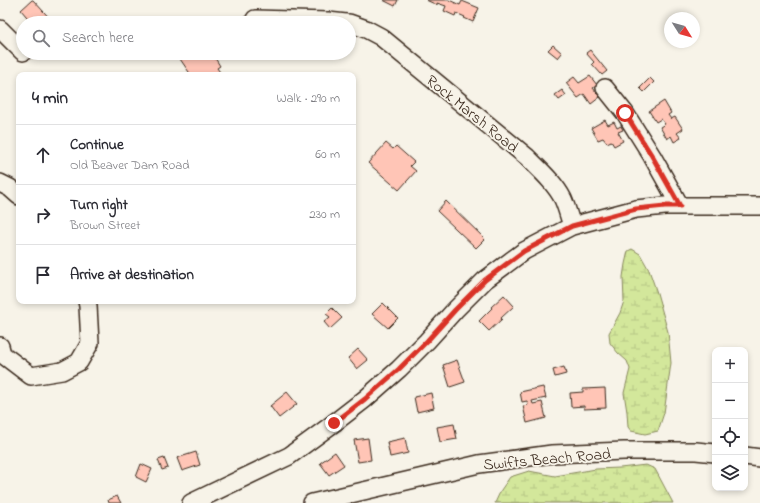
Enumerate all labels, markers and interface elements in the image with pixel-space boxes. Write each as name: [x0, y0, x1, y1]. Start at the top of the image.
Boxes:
north arrow: [664, 12, 700, 48]
search box: [16, 16, 356, 60]
icon: search: [30, 27, 52, 49]
text: Search here: [62, 27, 134, 49]
street label: Rock Marsh Road: [420, 70, 523, 159]
text: 4 min: [32, 86, 68, 111]
text: Walk · 290 m: [276, 89, 340, 108]
route start: [616, 104, 634, 122]
text: Continue: [70, 134, 124, 156]
icon: ahead: [32, 144, 54, 166]
text: 60 m: [315, 145, 340, 164]
text: Old Beaver Dam Road: [70, 156, 190, 175]
text: Turn right: [70, 194, 128, 216]
icon: right: [32, 204, 54, 226]
text: 230 m: [309, 205, 340, 224]
text: Brown Street: [70, 216, 141, 235]
icon: arrive: [32, 264, 54, 286]
text: Arrive at destination: [70, 264, 194, 286]
map controls: [712, 347, 748, 491]
button: +: [712, 347, 748, 383]
button: −: [712, 383, 748, 419]
route end: [325, 414, 343, 432]
button: locate: [712, 419, 748, 455]
street label: Swifts Beach Road: [482, 442, 612, 478]
button: layers: [712, 455, 748, 491]

